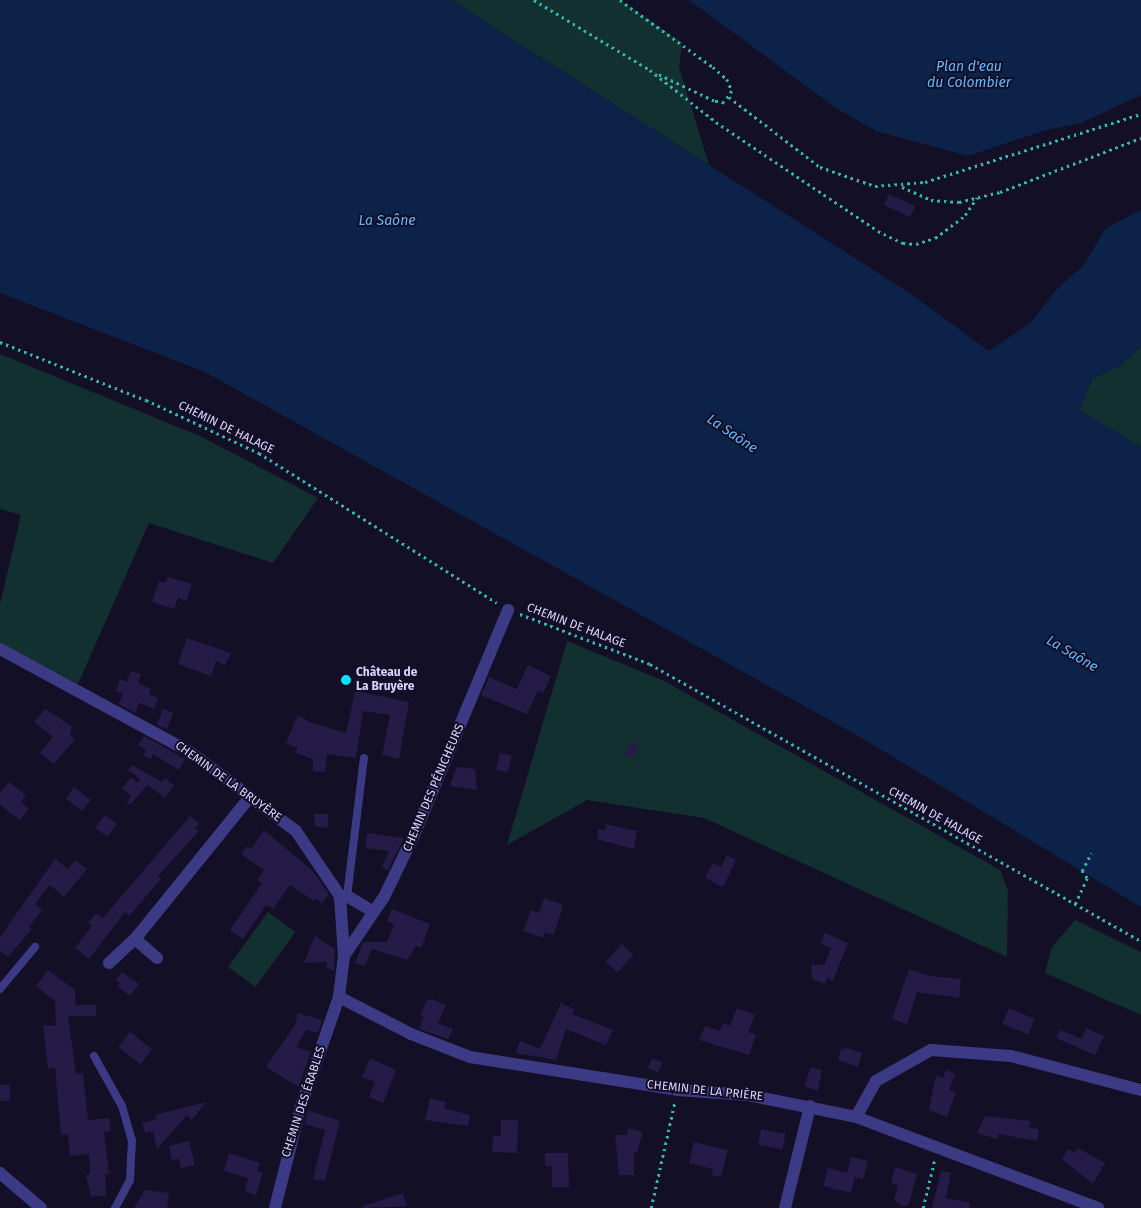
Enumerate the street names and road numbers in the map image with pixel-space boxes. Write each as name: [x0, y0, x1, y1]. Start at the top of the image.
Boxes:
street label: CHEMIN DE HALAGE: [176, 399, 276, 457]
street label: CHEMIN DE HALAGE: [525, 601, 627, 651]
street label: CHEMIN DES PÉNICHEURS: [401, 722, 467, 854]
street label: CHEMIN DE LA BRUYÈRE: [172, 739, 284, 825]
street label: CHEMIN DE HALAGE: [886, 784, 984, 848]
street label: CHEMIN DES ÉRABLES: [279, 1045, 329, 1159]
street label: CHEMIN DE LA PRIÈRE: [646, 1078, 764, 1104]

